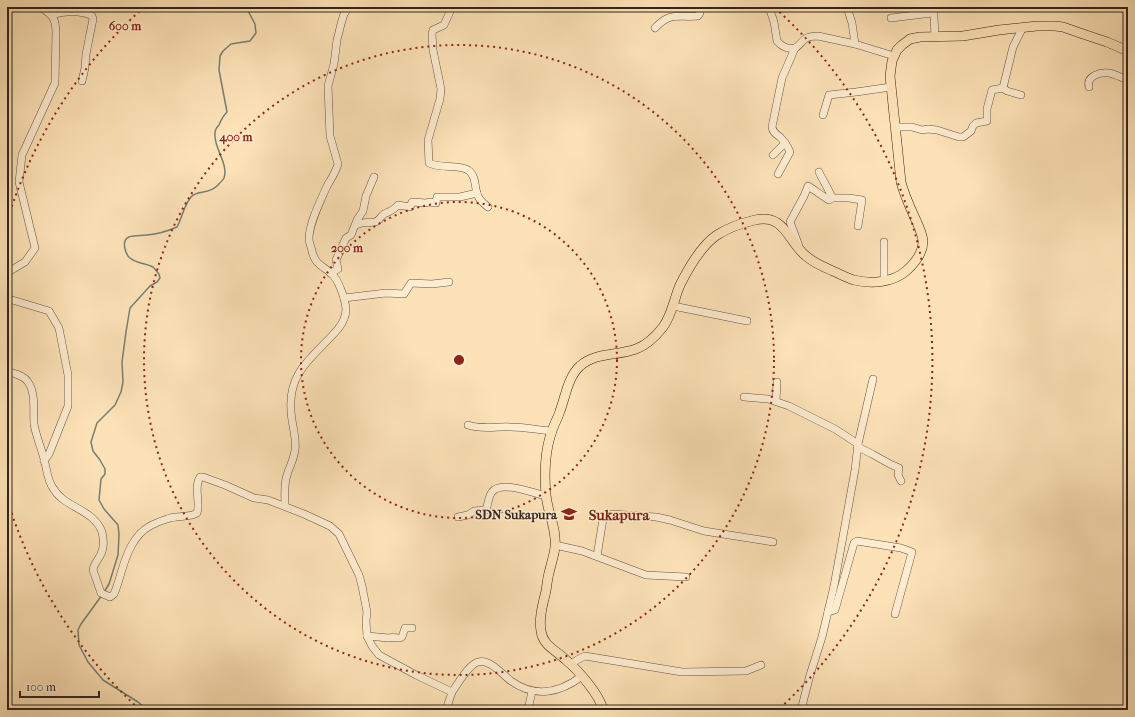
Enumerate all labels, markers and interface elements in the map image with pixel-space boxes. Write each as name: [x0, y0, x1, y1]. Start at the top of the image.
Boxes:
text: 600 m: [109, 19, 142, 33]
text: 400 m: [219, 130, 253, 145]
text: 200 m: [331, 241, 364, 255]
centre of rings: [452, 353, 466, 367]
school or university icon: SDN Sukapura: [560, 505, 578, 523]
district label: Sukapura: [589, 506, 650, 524]
place label: SDN Sukapura: [475, 507, 558, 523]
scale bar: [20, 673, 99, 699]
text: 100 m: [26, 680, 56, 694]

